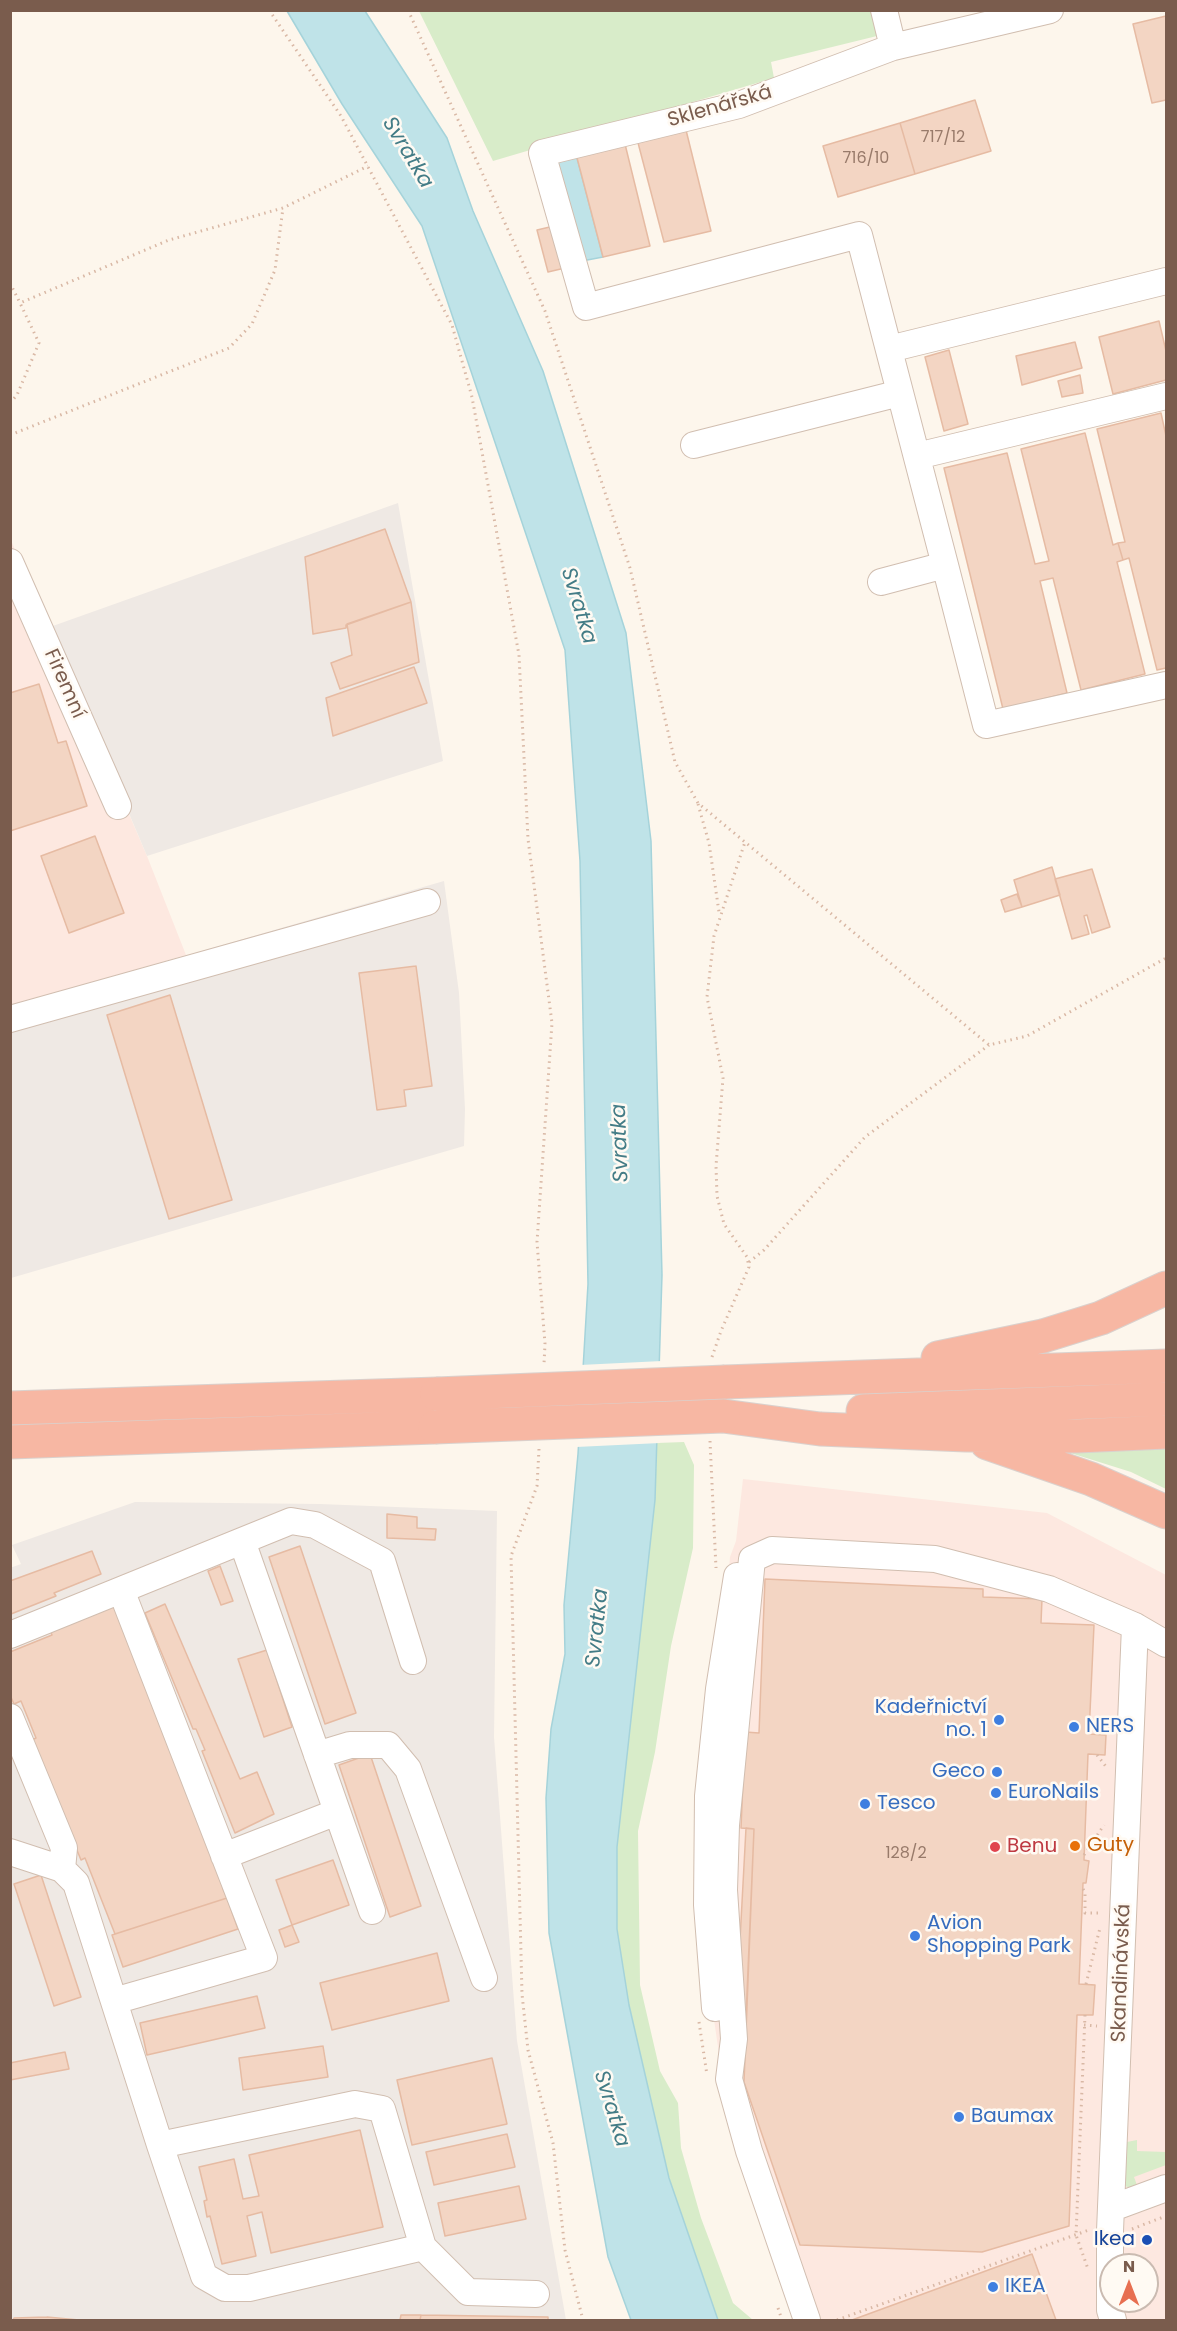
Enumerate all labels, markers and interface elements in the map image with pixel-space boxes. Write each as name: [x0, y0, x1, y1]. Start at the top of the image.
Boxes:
street label: Sklenářská: [665, 81, 775, 133]
water label: Svratka: [376, 113, 438, 193]
house number: 717/12: [921, 128, 965, 148]
house number: 716/10: [843, 149, 889, 169]
water label: Svratka: [554, 565, 602, 647]
street label: Firemní: [38, 646, 90, 722]
water label: Svratka: [607, 1103, 635, 1183]
water label: Svratka: [581, 1588, 615, 1668]
place label: Kadeřnictví no. 1: [875, 1696, 987, 1743]
marker: Kadeřnictví no. 1: [992, 1713, 1006, 1727]
place label: NERS: [1086, 1715, 1134, 1739]
marker: NERS: [1067, 1720, 1081, 1734]
place label: Geco: [932, 1760, 985, 1784]
marker: Geco: [990, 1765, 1004, 1779]
place label: EuroNails: [1008, 1781, 1099, 1805]
marker: EuroNails: [989, 1786, 1003, 1800]
place label: Tesco: [877, 1792, 936, 1816]
marker: Tesco: [858, 1797, 872, 1811]
place label: Guty: [1087, 1834, 1134, 1858]
place label: Benu: [1007, 1835, 1057, 1859]
marker: Guty: [1068, 1839, 1082, 1853]
marker: Benu: [988, 1840, 1002, 1854]
house number: 128/2: [885, 1844, 927, 1864]
street label: Skandinávská: [1108, 1903, 1136, 2043]
place label: Avion Shopping Park: [927, 1912, 1071, 1959]
marker: Avion Shopping Park: [908, 1929, 922, 1943]
water label: Svratka: [587, 2068, 635, 2150]
place label: Baumax: [971, 2105, 1053, 2129]
marker: Baumax: [952, 2110, 966, 2124]
place label: Ikea: [1094, 2228, 1135, 2252]
marker: Ikea: [1140, 2233, 1154, 2247]
north arrow: [1099, 2253, 1159, 2313]
text: N: [1123, 2255, 1135, 2278]
place label: IKEA: [1005, 2275, 1046, 2299]
marker: IKEA: [986, 2280, 1000, 2294]

